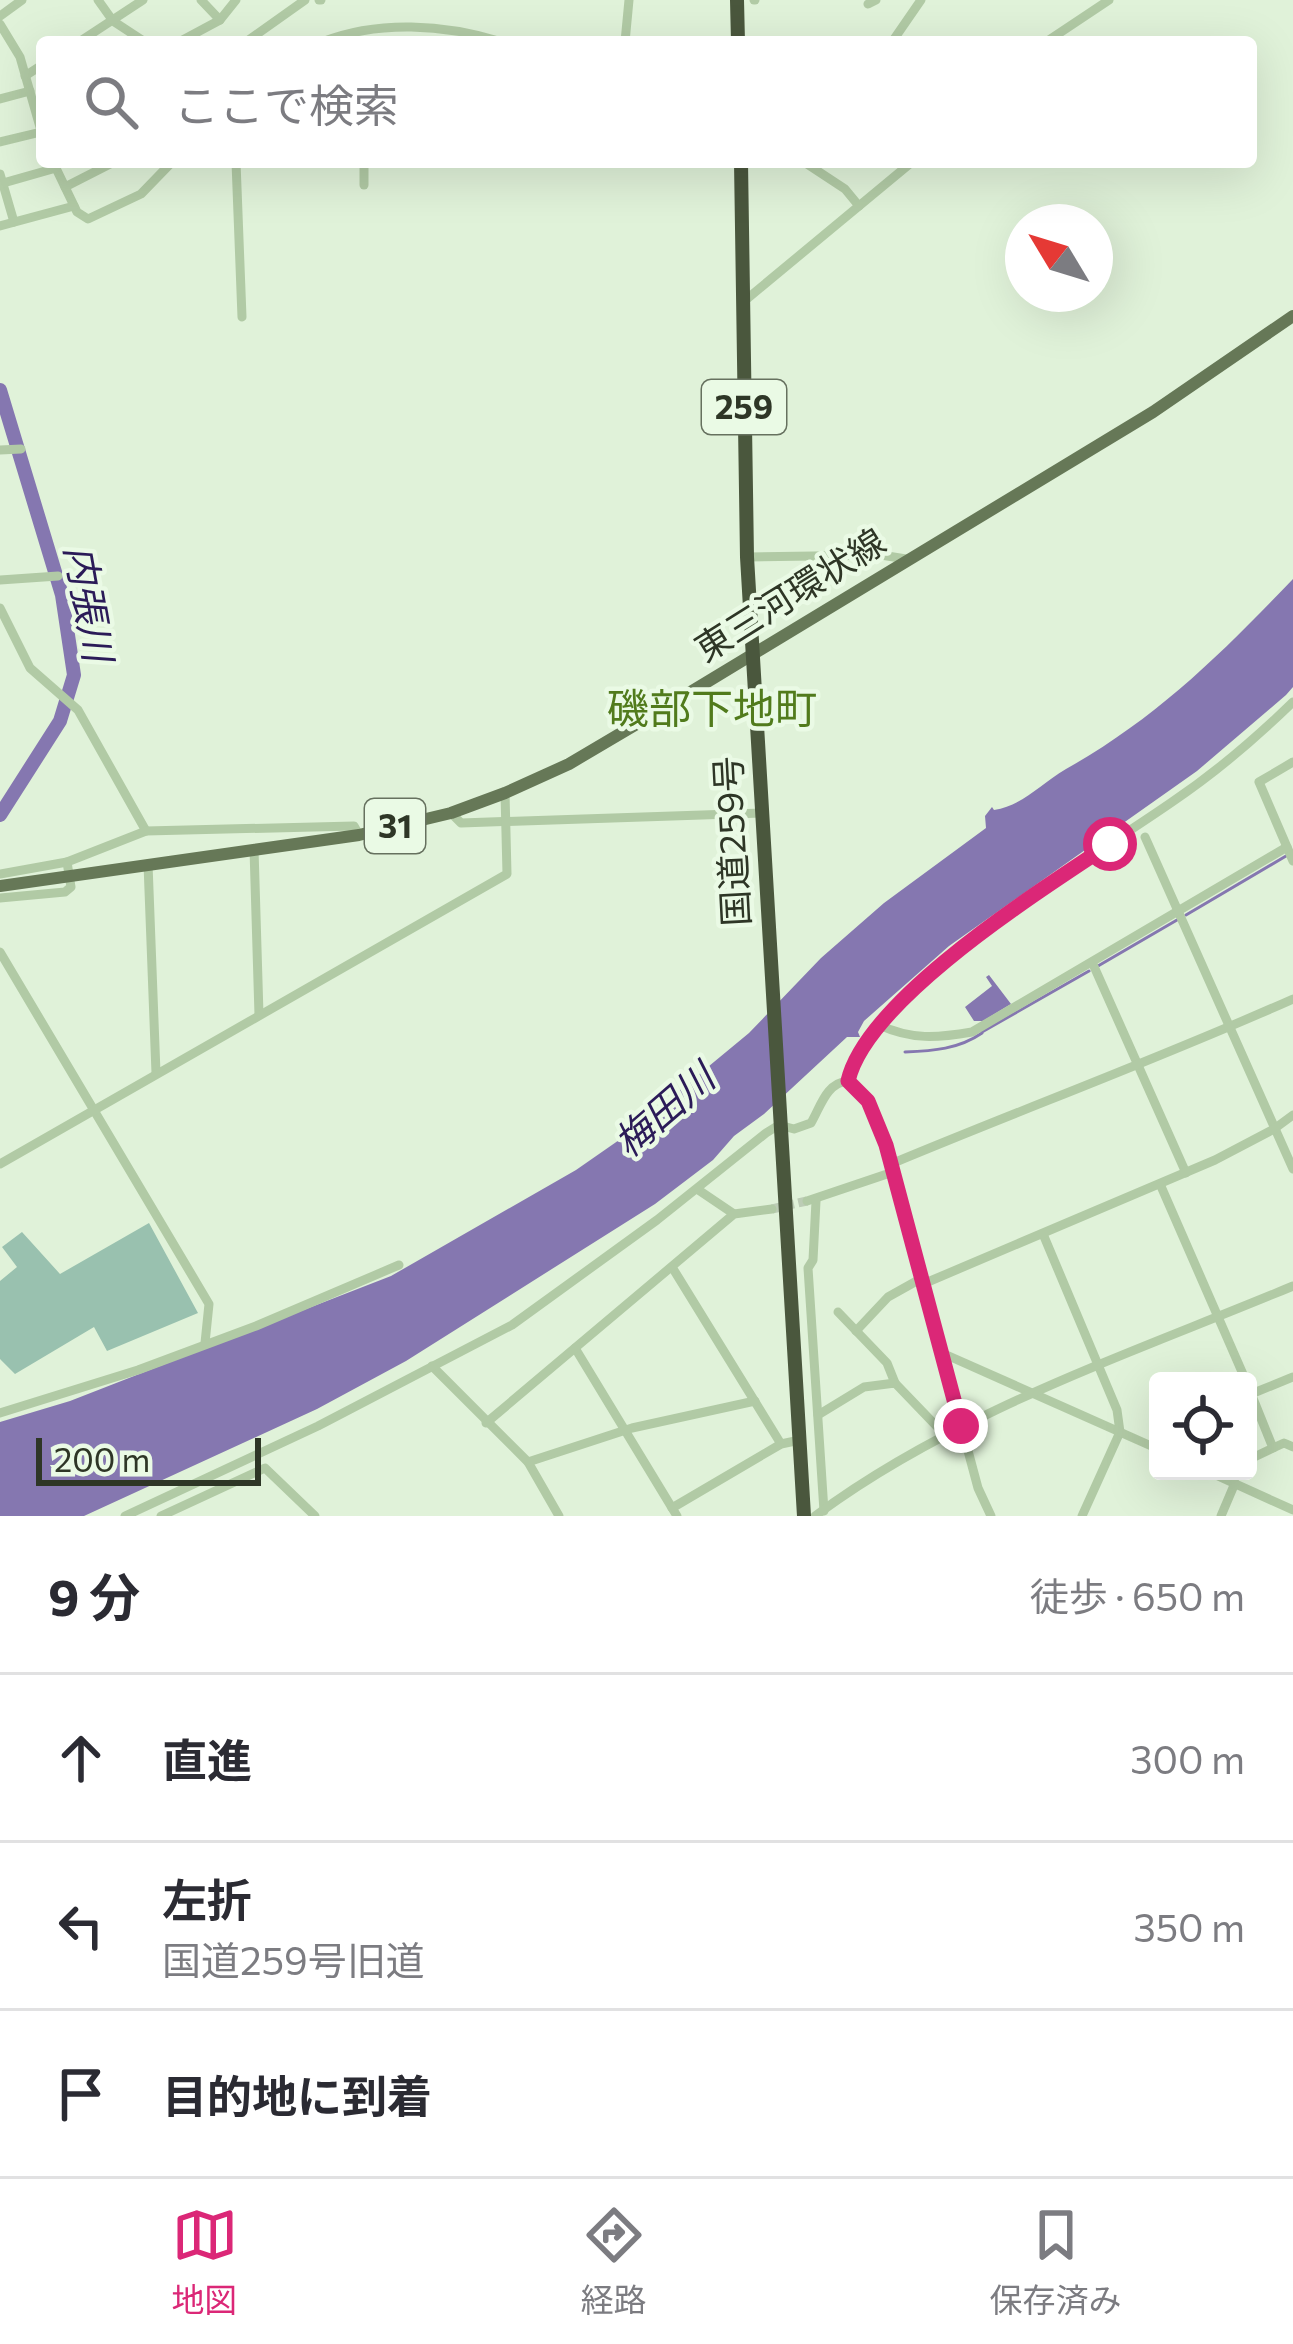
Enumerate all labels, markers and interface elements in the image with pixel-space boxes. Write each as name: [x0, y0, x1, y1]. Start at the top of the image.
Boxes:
search box: [36, 36, 1257, 168]
icon: search: [78, 69, 144, 135]
text: ここで検索: [174, 76, 399, 131]
north arrow: [1005, 204, 1113, 312]
road number: 259: [702, 380, 786, 434]
street label: 東三河環状線: [686, 517, 892, 669]
water label: 内張川: [57, 541, 125, 668]
district label: 磯部下地町: [607, 681, 817, 733]
street label: 国道259号: [704, 755, 756, 927]
road number: 31: [365, 799, 425, 853]
route start: [1083, 817, 1137, 871]
water label: 梅田川: [603, 1049, 726, 1165]
map controls: [1149, 1372, 1257, 1480]
button: locate: [1149, 1372, 1257, 1480]
route end: [934, 1399, 988, 1453]
scale bar: [36, 1432, 261, 1485]
text: 200 m: [54, 1438, 150, 1479]
text: 9 分: [48, 1564, 140, 1627]
text: 徒歩 · 650 m: [1030, 1571, 1245, 1619]
icon: ahead: [48, 1725, 114, 1791]
text: 直進: [162, 1731, 252, 1786]
text: 300 m: [1130, 1734, 1245, 1782]
text: 左折: [162, 1871, 252, 1926]
icon: left: [48, 1893, 114, 1959]
text: 350 m: [1133, 1902, 1245, 1950]
text: 国道259号旧道: [162, 1935, 425, 1983]
icon: arrive: [48, 2061, 114, 2127]
text: 目的地に到着: [162, 2067, 432, 2122]
tab: 地図: [172, 2202, 238, 2322]
tab: 経路: [581, 2202, 647, 2322]
tab: 保存済み: [990, 2202, 1122, 2322]

